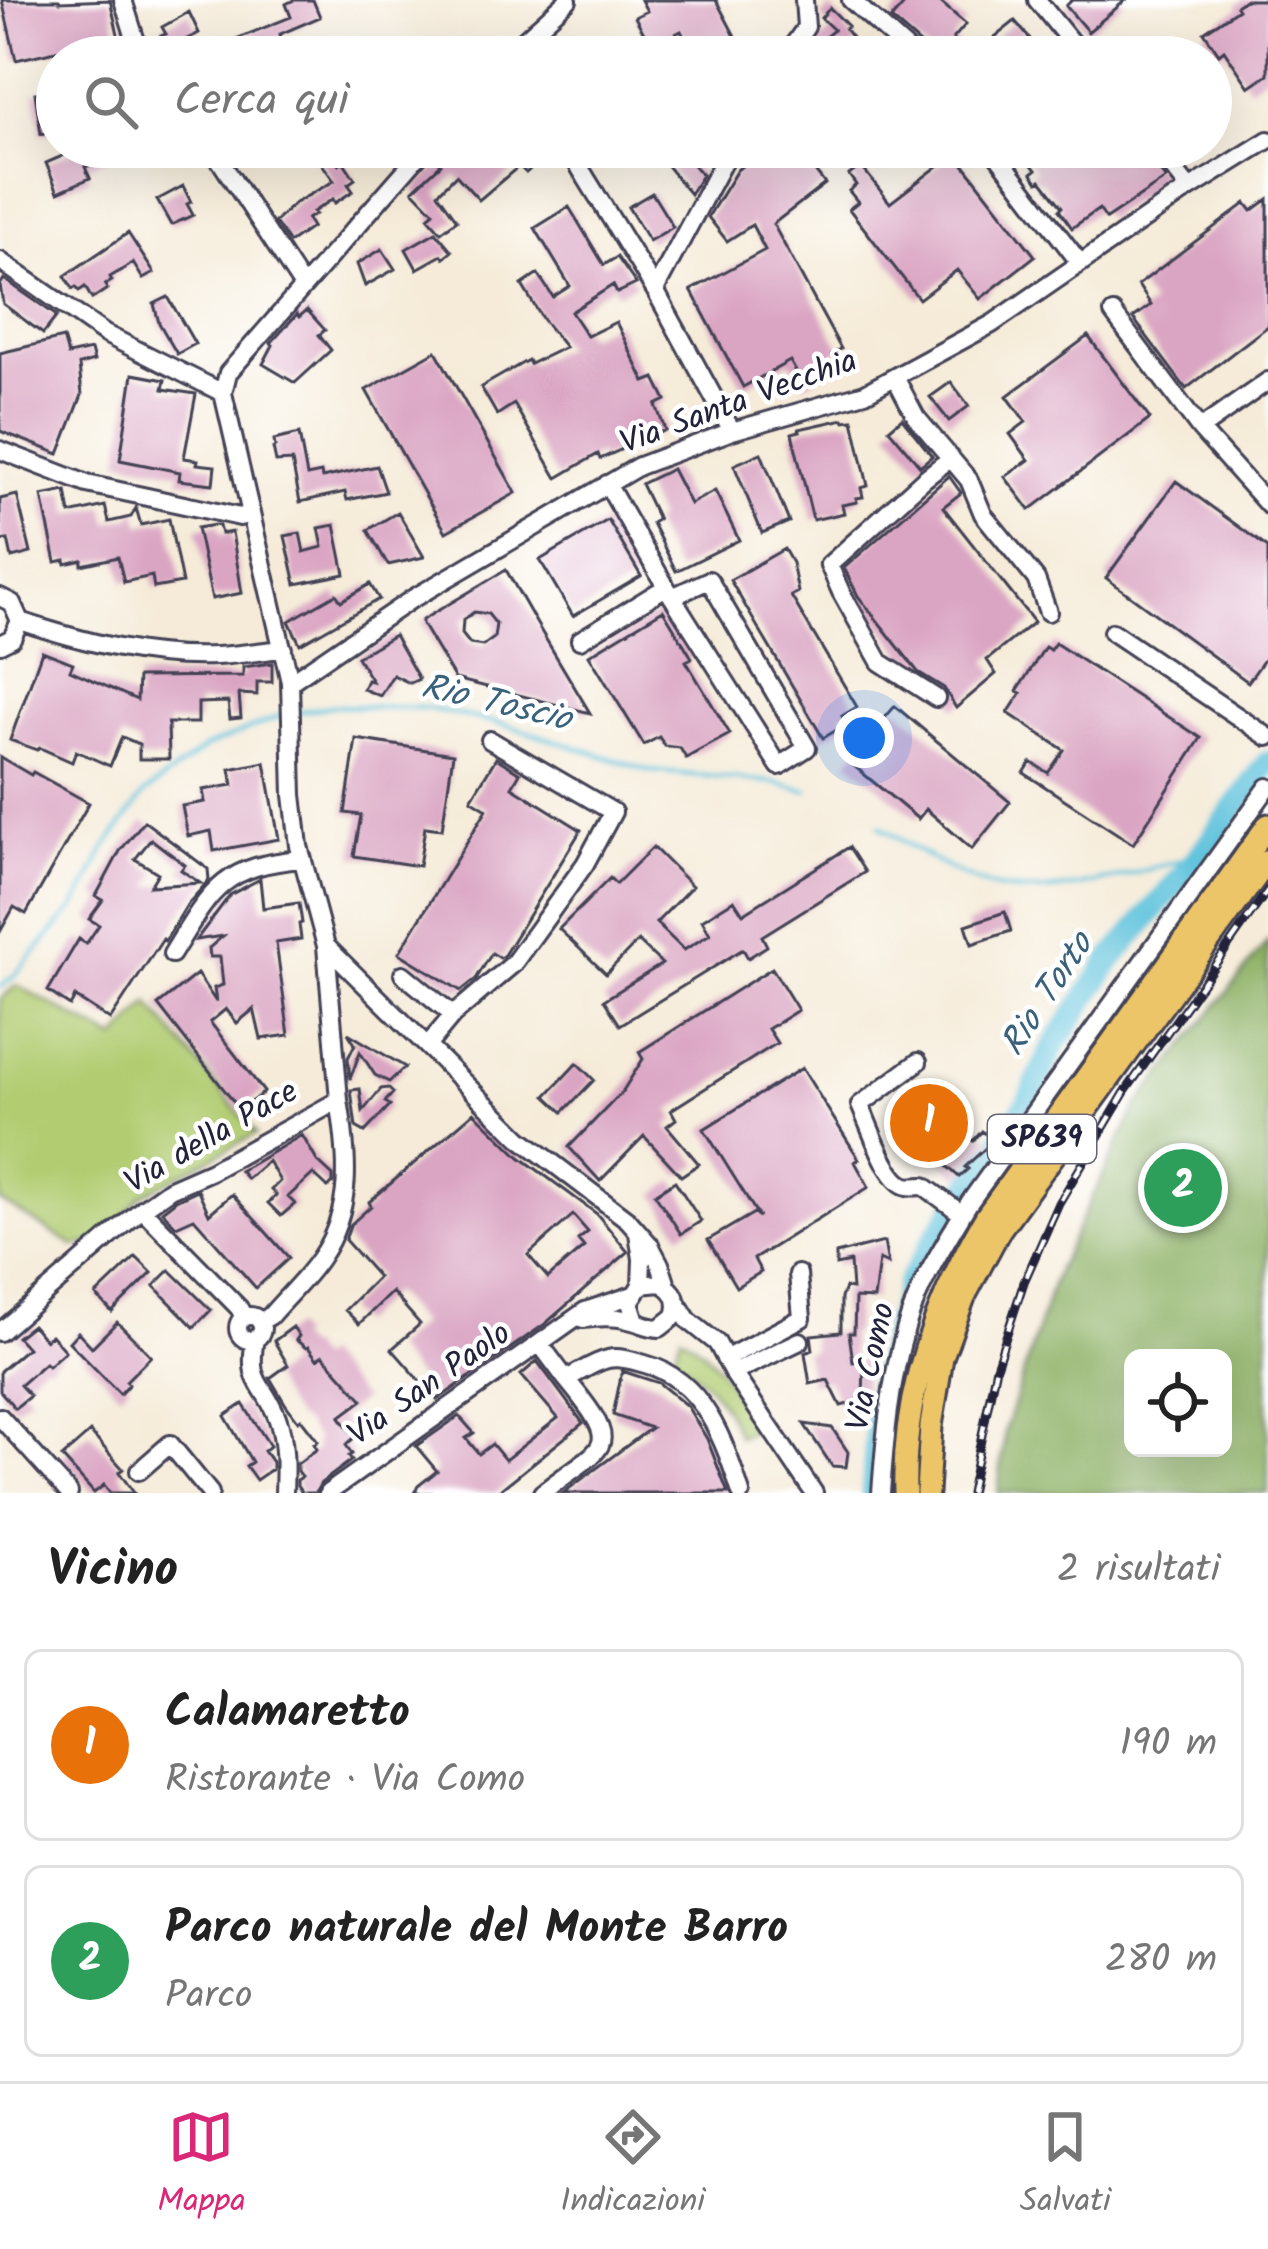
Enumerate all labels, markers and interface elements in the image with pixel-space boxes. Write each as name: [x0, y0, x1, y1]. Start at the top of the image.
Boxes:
search box: [36, 36, 1232, 168]
text: Cerca qui: [174, 66, 349, 138]
icon: search: [78, 69, 144, 135]
street label: Via Santa Vecchia: [613, 336, 865, 470]
water label: Rio Toscio: [415, 659, 579, 749]
your location: [834, 708, 894, 768]
water label: Rio Torto: [987, 919, 1111, 1068]
street label: Via della Pace: [115, 1067, 309, 1209]
pin: 1: [890, 1078, 968, 1168]
road number: SP639: [988, 1115, 1096, 1163]
pin: 2: [1144, 1143, 1222, 1233]
street label: Via Como: [833, 1298, 911, 1436]
street label: Via San Paolo: [337, 1309, 523, 1461]
map controls: [1124, 1349, 1232, 1457]
button: locate: [1124, 1349, 1232, 1457]
text: Vicino: [48, 1531, 178, 1612]
text: 2 risultati: [1057, 1540, 1220, 1602]
text: Calamaretto: [165, 1678, 410, 1750]
text: 1: [84, 1714, 96, 1776]
text: 190 m: [1120, 1714, 1217, 1776]
text: Ristorante · Via Como: [165, 1750, 525, 1812]
text: Parco naturale del Monte Barro: [165, 1894, 788, 1966]
text: 2: [79, 1930, 101, 1992]
text: 280 m: [1105, 1930, 1217, 1992]
text: Parco: [165, 1966, 252, 2028]
tab: Mappa: [157, 2104, 246, 2229]
tab: Indicazioni: [560, 2104, 705, 2229]
tab: Salvati: [1020, 2104, 1111, 2229]

